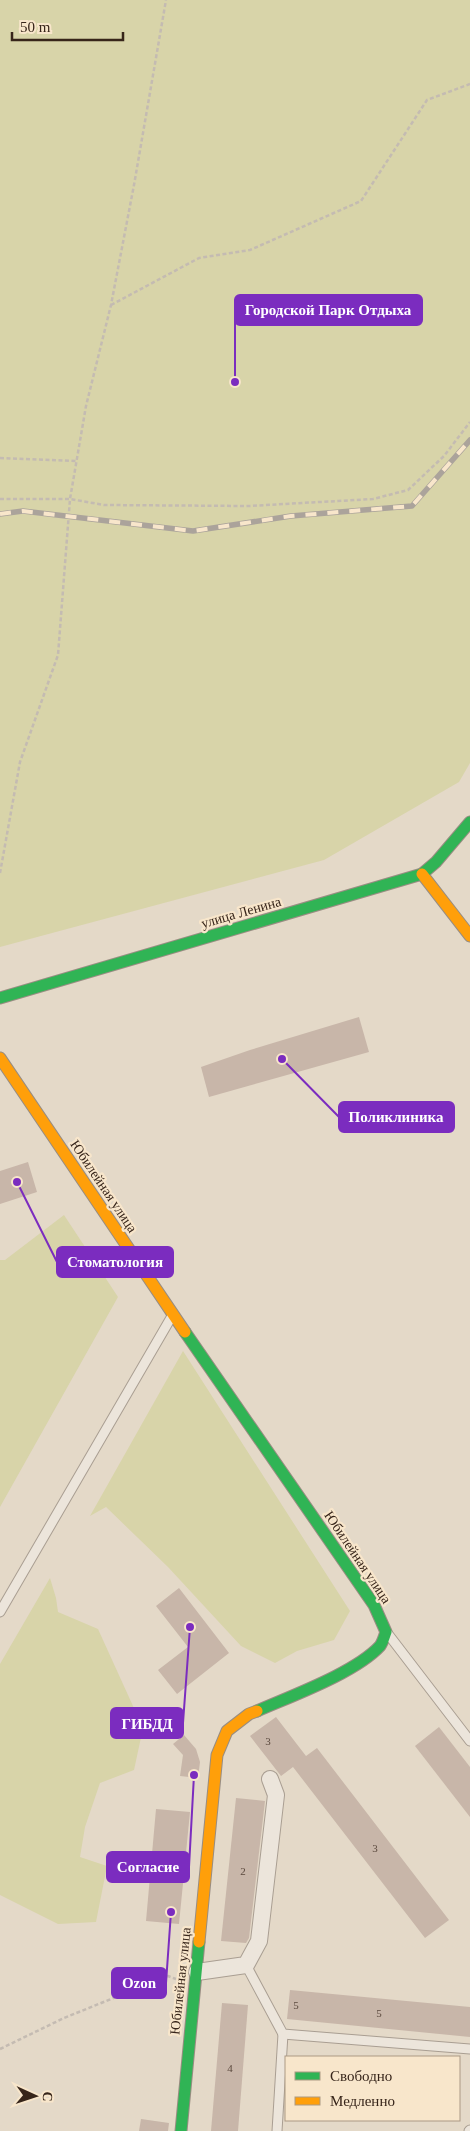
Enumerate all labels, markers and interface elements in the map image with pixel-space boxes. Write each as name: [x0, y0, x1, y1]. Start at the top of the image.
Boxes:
scale bar: [12, 10, 124, 42]
text: 50 m: [20, 19, 51, 35]
callout: Городской Парк Отдыха: [235, 295, 422, 325]
text: Городской Парк Отдыха: [245, 302, 412, 318]
street label: улица Ленина: [199, 894, 284, 931]
callout: Поликлиника: [339, 1102, 454, 1132]
text: Поликлиника: [349, 1109, 444, 1125]
street label: Юбилейная улица: [67, 1137, 140, 1236]
callout: Стоматология: [57, 1247, 173, 1277]
text: Стоматология: [67, 1254, 163, 1270]
street label: Юбилейная улица: [321, 1508, 394, 1607]
callout: ГИБДД: [111, 1708, 183, 1738]
text: ГИБДД: [121, 1716, 173, 1732]
house number: 3: [265, 1735, 271, 1747]
house number: 3: [372, 1842, 378, 1854]
callout: Согласие: [107, 1852, 189, 1882]
text: Согласие: [117, 1859, 179, 1875]
house number: 2: [240, 1865, 246, 1877]
street label: Юбилейная улица: [167, 1926, 194, 2036]
callout: Ozon: [112, 1968, 166, 1998]
text: Ozon: [122, 1975, 157, 1991]
house number: 5: [293, 1999, 299, 2011]
house number: 5: [376, 2007, 382, 2019]
legend: [285, 2056, 460, 2121]
house number: 4: [227, 2062, 233, 2074]
text: Свободно: [330, 2068, 392, 2084]
north arrow: [10, 2071, 60, 2121]
text: С: [40, 2091, 55, 2102]
text: Медленно: [330, 2093, 395, 2109]

